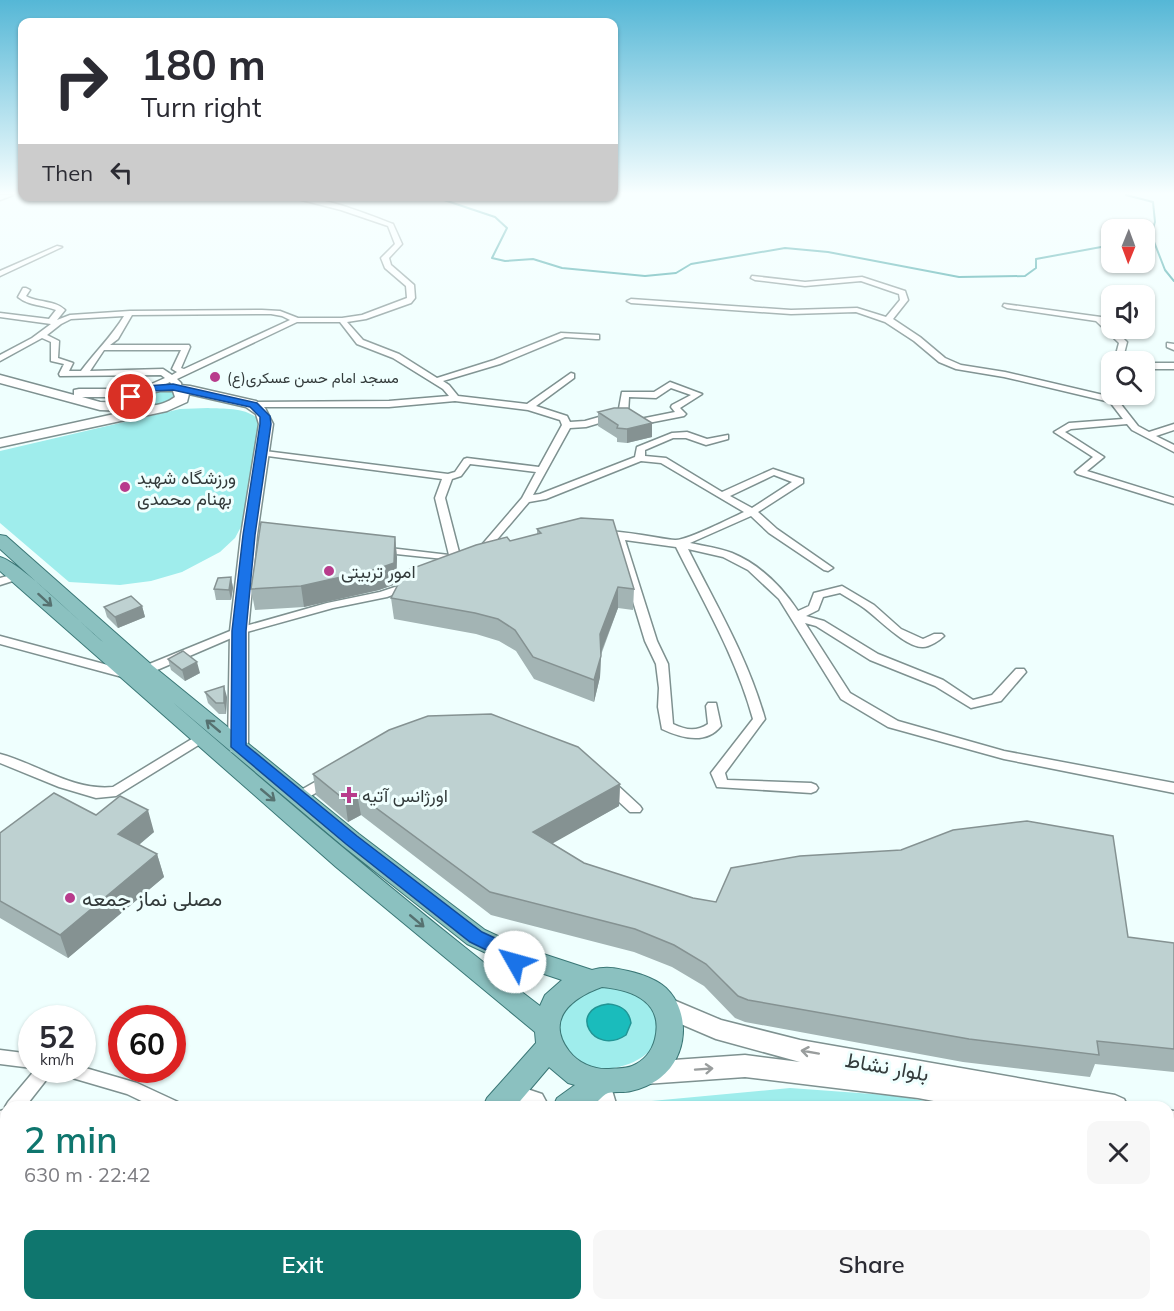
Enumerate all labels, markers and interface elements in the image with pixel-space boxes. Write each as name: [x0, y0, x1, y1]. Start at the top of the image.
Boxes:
text: 180 m: [141, 38, 266, 91]
icon: right: [42, 42, 120, 120]
text: Turn right: [141, 90, 261, 124]
icon: left: [105, 156, 138, 189]
text: Then: [42, 159, 93, 187]
north arrow: [1101, 219, 1155, 273]
map controls: [1101, 219, 1155, 405]
button: sound: [1101, 285, 1155, 339]
button: search: [1101, 351, 1155, 405]
place label: مسجد امام حسن عسکری(ع): [227, 368, 399, 389]
marker: مسجد امام حسن عسکری(ع): [208, 370, 222, 384]
pin: [105, 371, 156, 422]
icon: arrive: [114, 380, 147, 413]
place label: ورزشگاه شهید بهنام محمدی: [137, 466, 236, 511]
marker: ورزشگاه شهید بهنام محمدی: [118, 480, 132, 494]
place label: امور تربیتی: [341, 560, 416, 583]
marker: امور تربیتی: [322, 564, 336, 578]
one-way arrow: [37, 593, 52, 607]
one-way arrow: [206, 719, 221, 733]
place label: اورژانس آتیه: [362, 784, 448, 807]
marker: اورژانس آتیه: [340, 786, 358, 804]
one-way arrow: [260, 788, 275, 802]
place label: مصلی نماز جمعه: [82, 885, 222, 912]
marker: مصلی نماز جمعه: [63, 891, 77, 905]
one-way arrow: [409, 914, 425, 927]
position arrow: [483, 930, 547, 994]
speed limit sign: 60: [108, 1005, 186, 1083]
text: 52: [39, 1018, 75, 1056]
street label: بلوار نشاط: [843, 1046, 931, 1087]
one-way arrow: [800, 1047, 820, 1058]
text: km/h: [40, 1050, 74, 1069]
one-way arrow: [693, 1063, 713, 1074]
text: 2 min: [24, 1117, 118, 1162]
button: close: [1087, 1121, 1150, 1184]
text: 630 m · 22:42: [24, 1162, 150, 1187]
button: Exit: [24, 1230, 581, 1299]
button: Share: [593, 1230, 1150, 1299]

